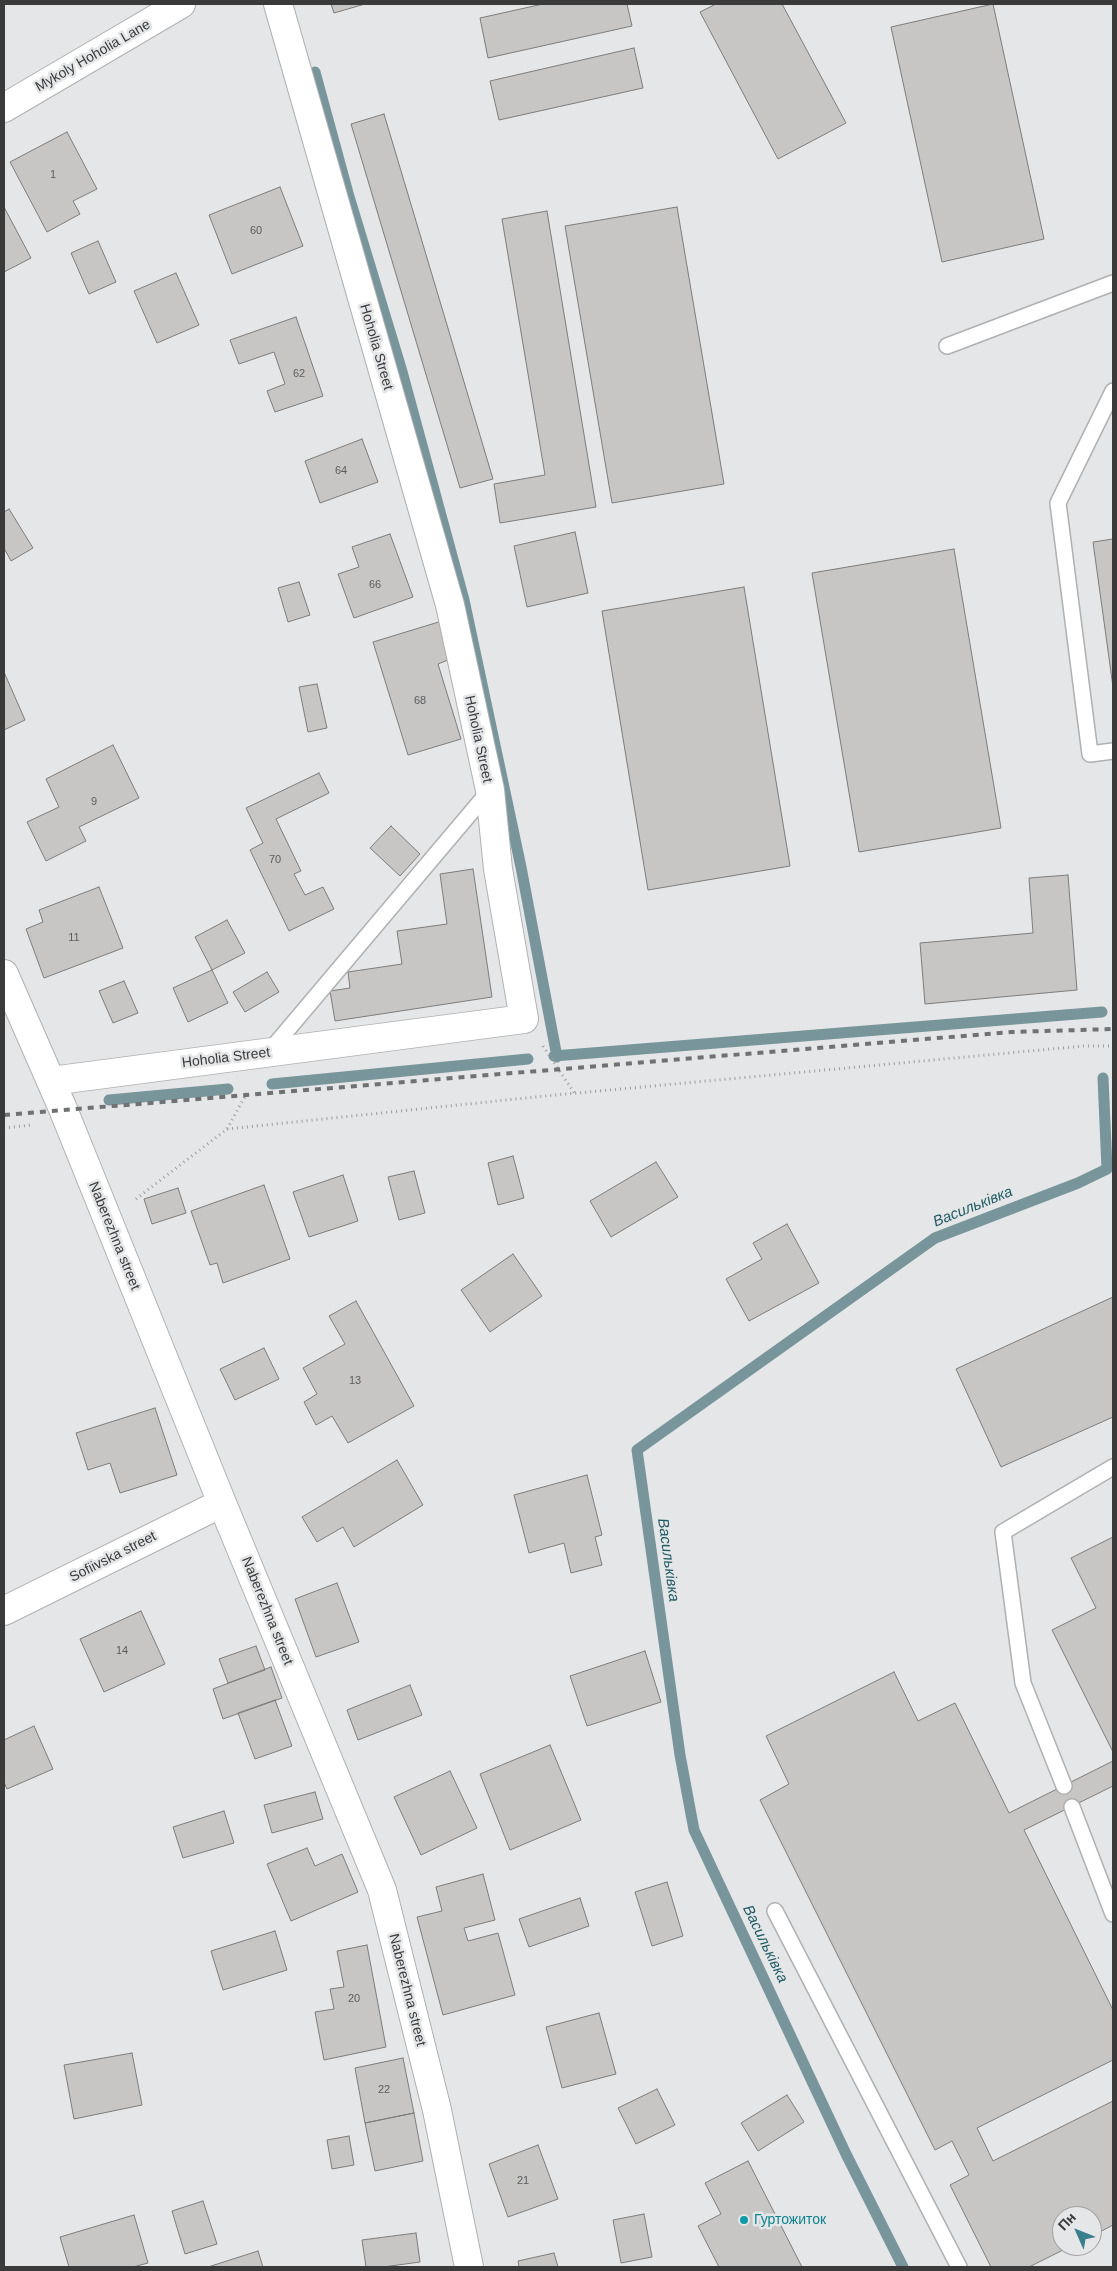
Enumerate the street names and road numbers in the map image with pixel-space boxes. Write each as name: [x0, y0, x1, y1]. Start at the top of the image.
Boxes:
street label: Mykoly Hoholia Lane: [33, 16, 153, 96]
street label: Hoholia Street: [356, 302, 396, 392]
street label: Hoholia Street: [461, 694, 495, 784]
street label: Hoholia Street: [181, 1044, 271, 1072]
street label: Naberezhna street: [85, 1179, 143, 1293]
street label: Sofiivska street: [67, 1528, 159, 1586]
street label: Naberezhna street: [238, 1554, 296, 1668]
street label: Naberezhna street: [385, 1932, 429, 2048]

